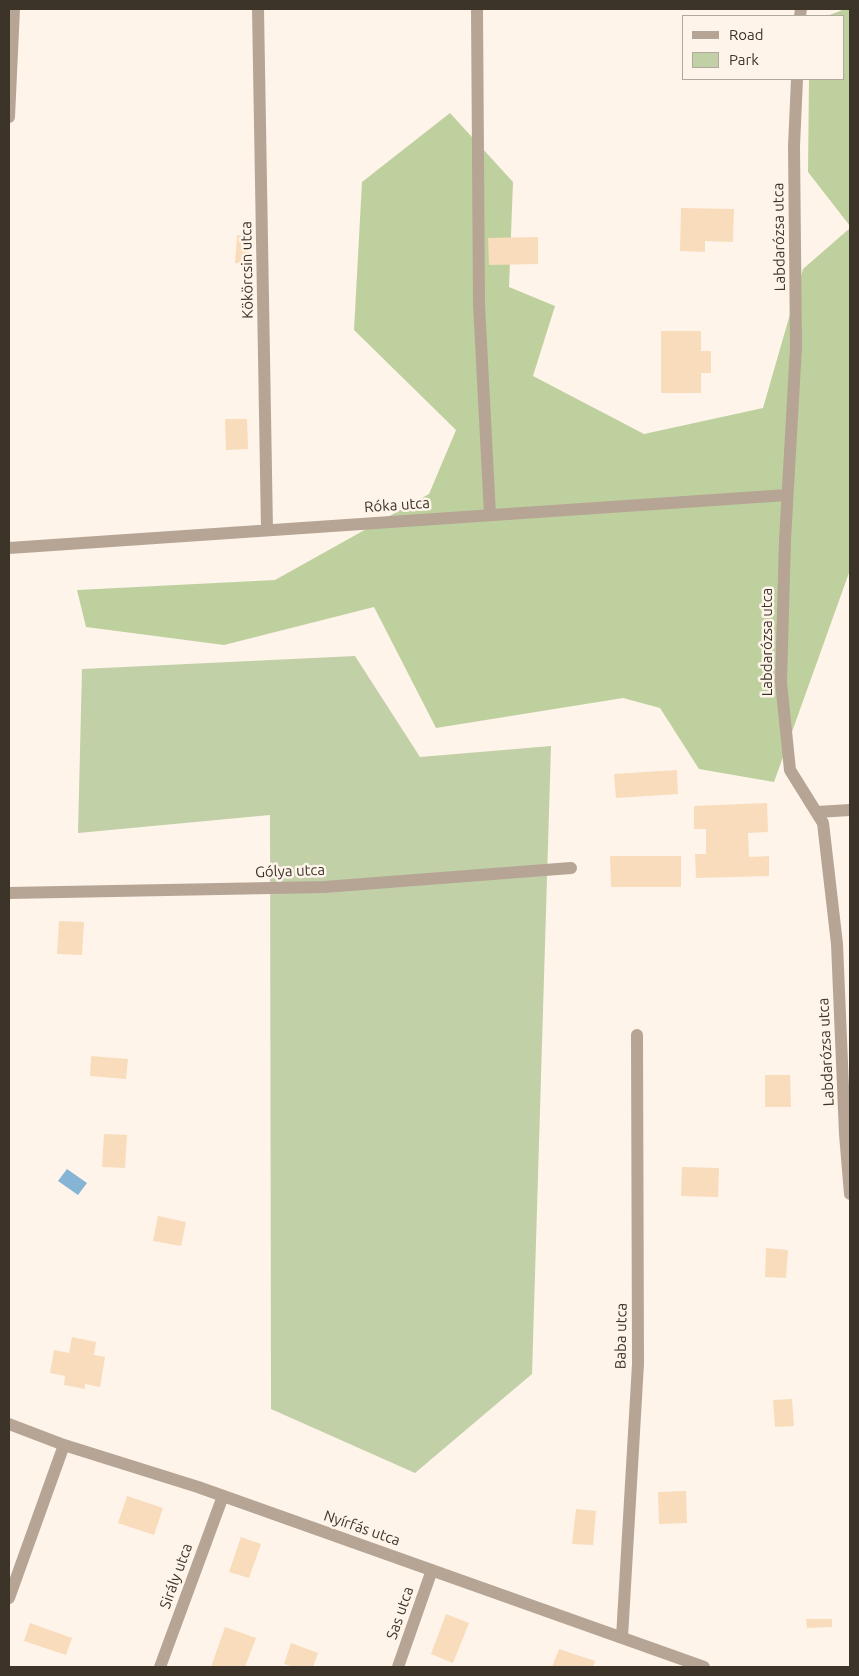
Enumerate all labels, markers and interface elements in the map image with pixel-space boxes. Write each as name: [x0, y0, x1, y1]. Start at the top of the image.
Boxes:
legend: [682, 15, 844, 80]
text: Road: [729, 26, 764, 43]
text: Park: [729, 51, 759, 68]
street label: Labdarózsa utca: [769, 183, 789, 291]
street label: Kökörcsin utca: [237, 221, 257, 319]
street label: Róka utca: [364, 494, 430, 516]
street label: Labdarózsa utca: [758, 588, 776, 696]
street label: Gólya utca: [255, 861, 325, 881]
street label: Labdarózsa utca: [814, 997, 838, 1107]
street label: Baba utca: [611, 1303, 631, 1369]
street label: Nyírfás utca: [321, 1507, 403, 1549]
street label: Sirály utca: [156, 1541, 196, 1611]
street label: Sas utca: [383, 1584, 417, 1642]

